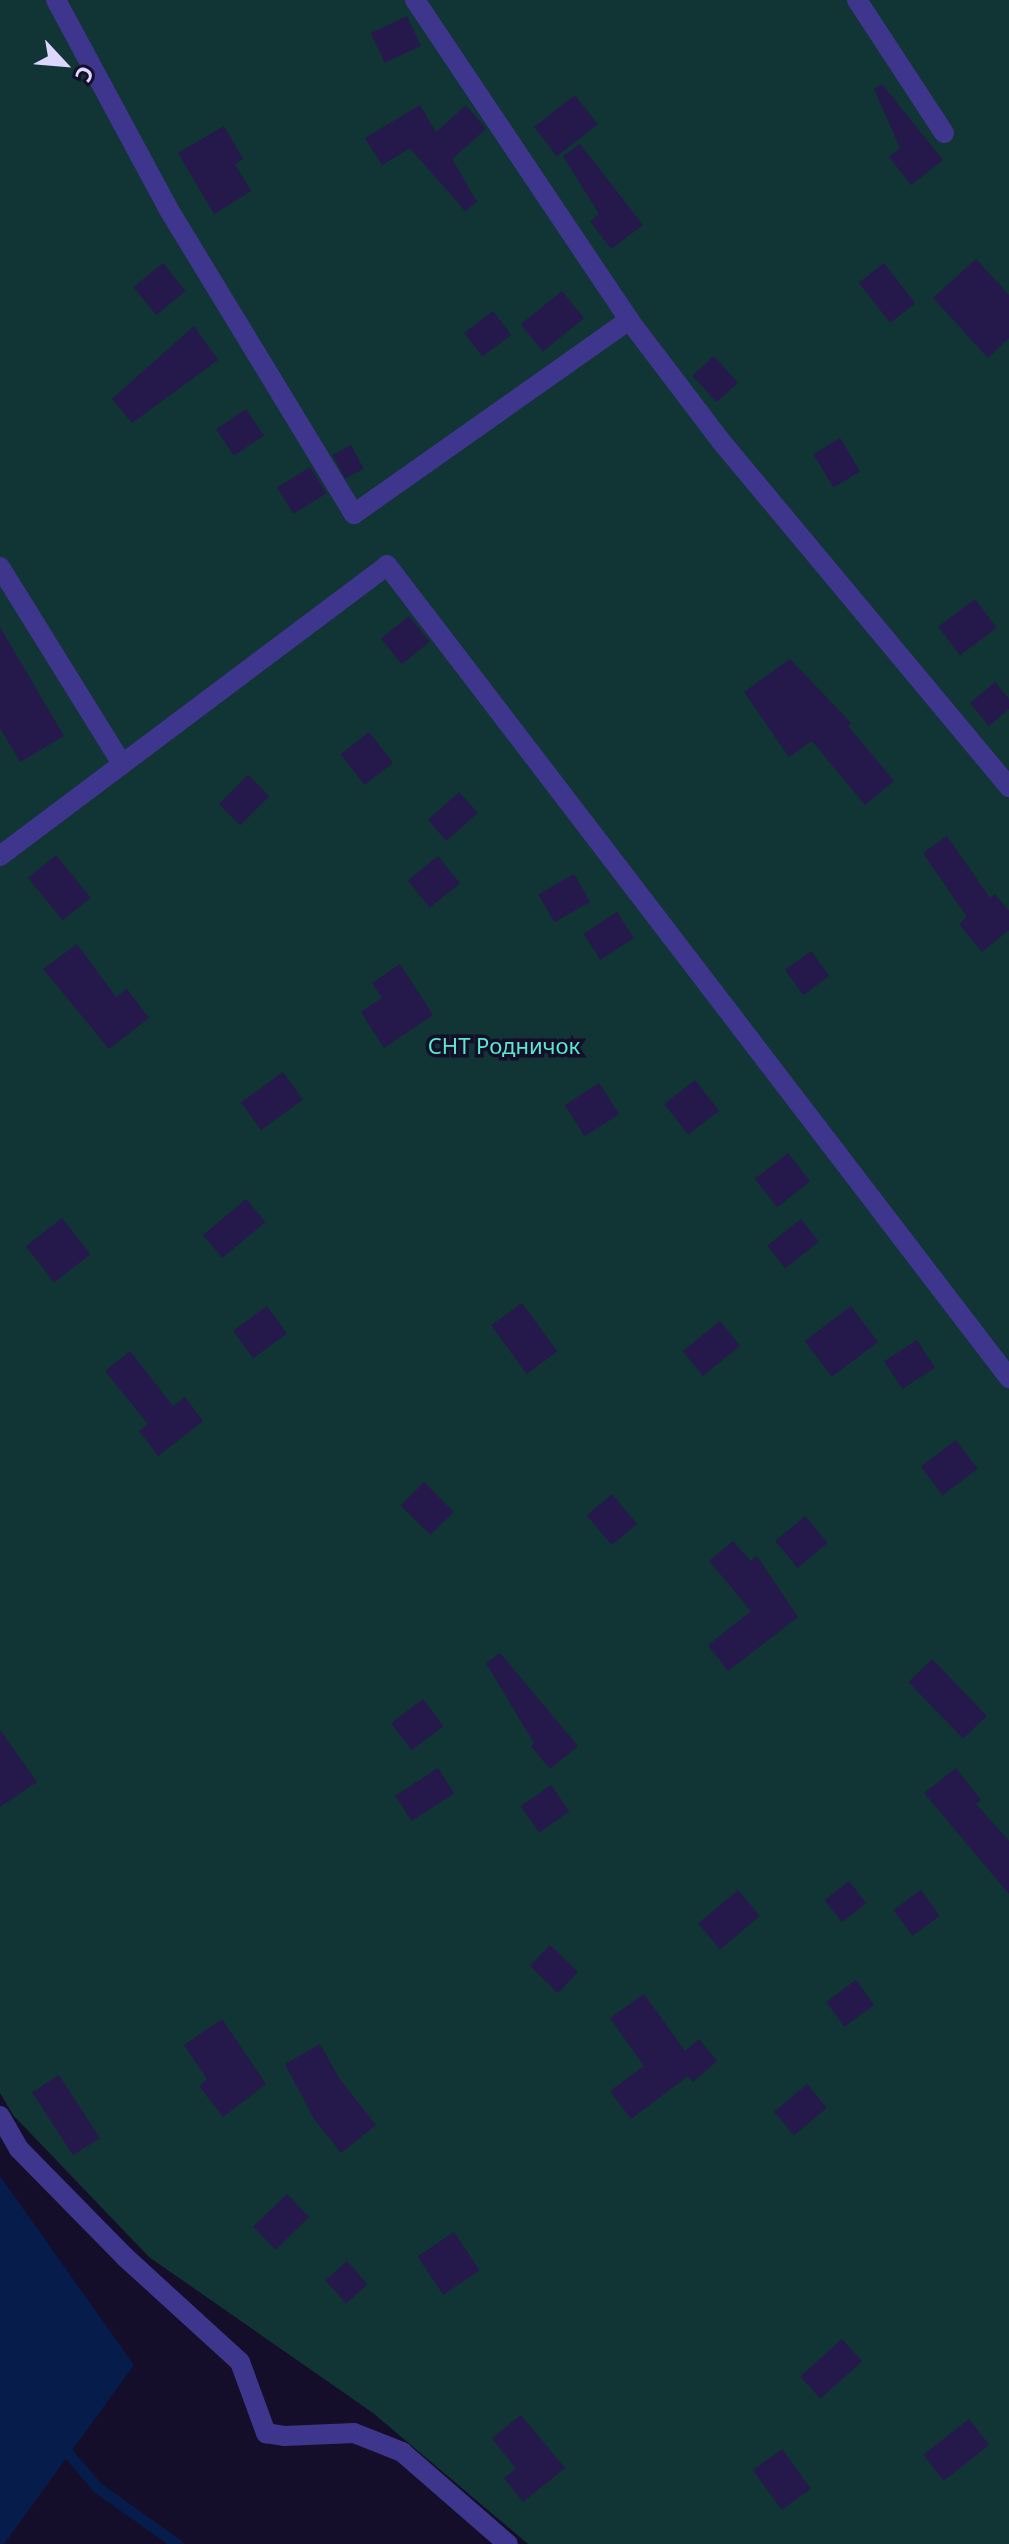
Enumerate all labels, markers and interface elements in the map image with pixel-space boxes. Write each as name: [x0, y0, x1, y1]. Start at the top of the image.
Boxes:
north arrow: [24, 24, 104, 104]
text: С: [69, 62, 102, 87]
park label: СНТ Родничок: [428, 1033, 580, 1059]

